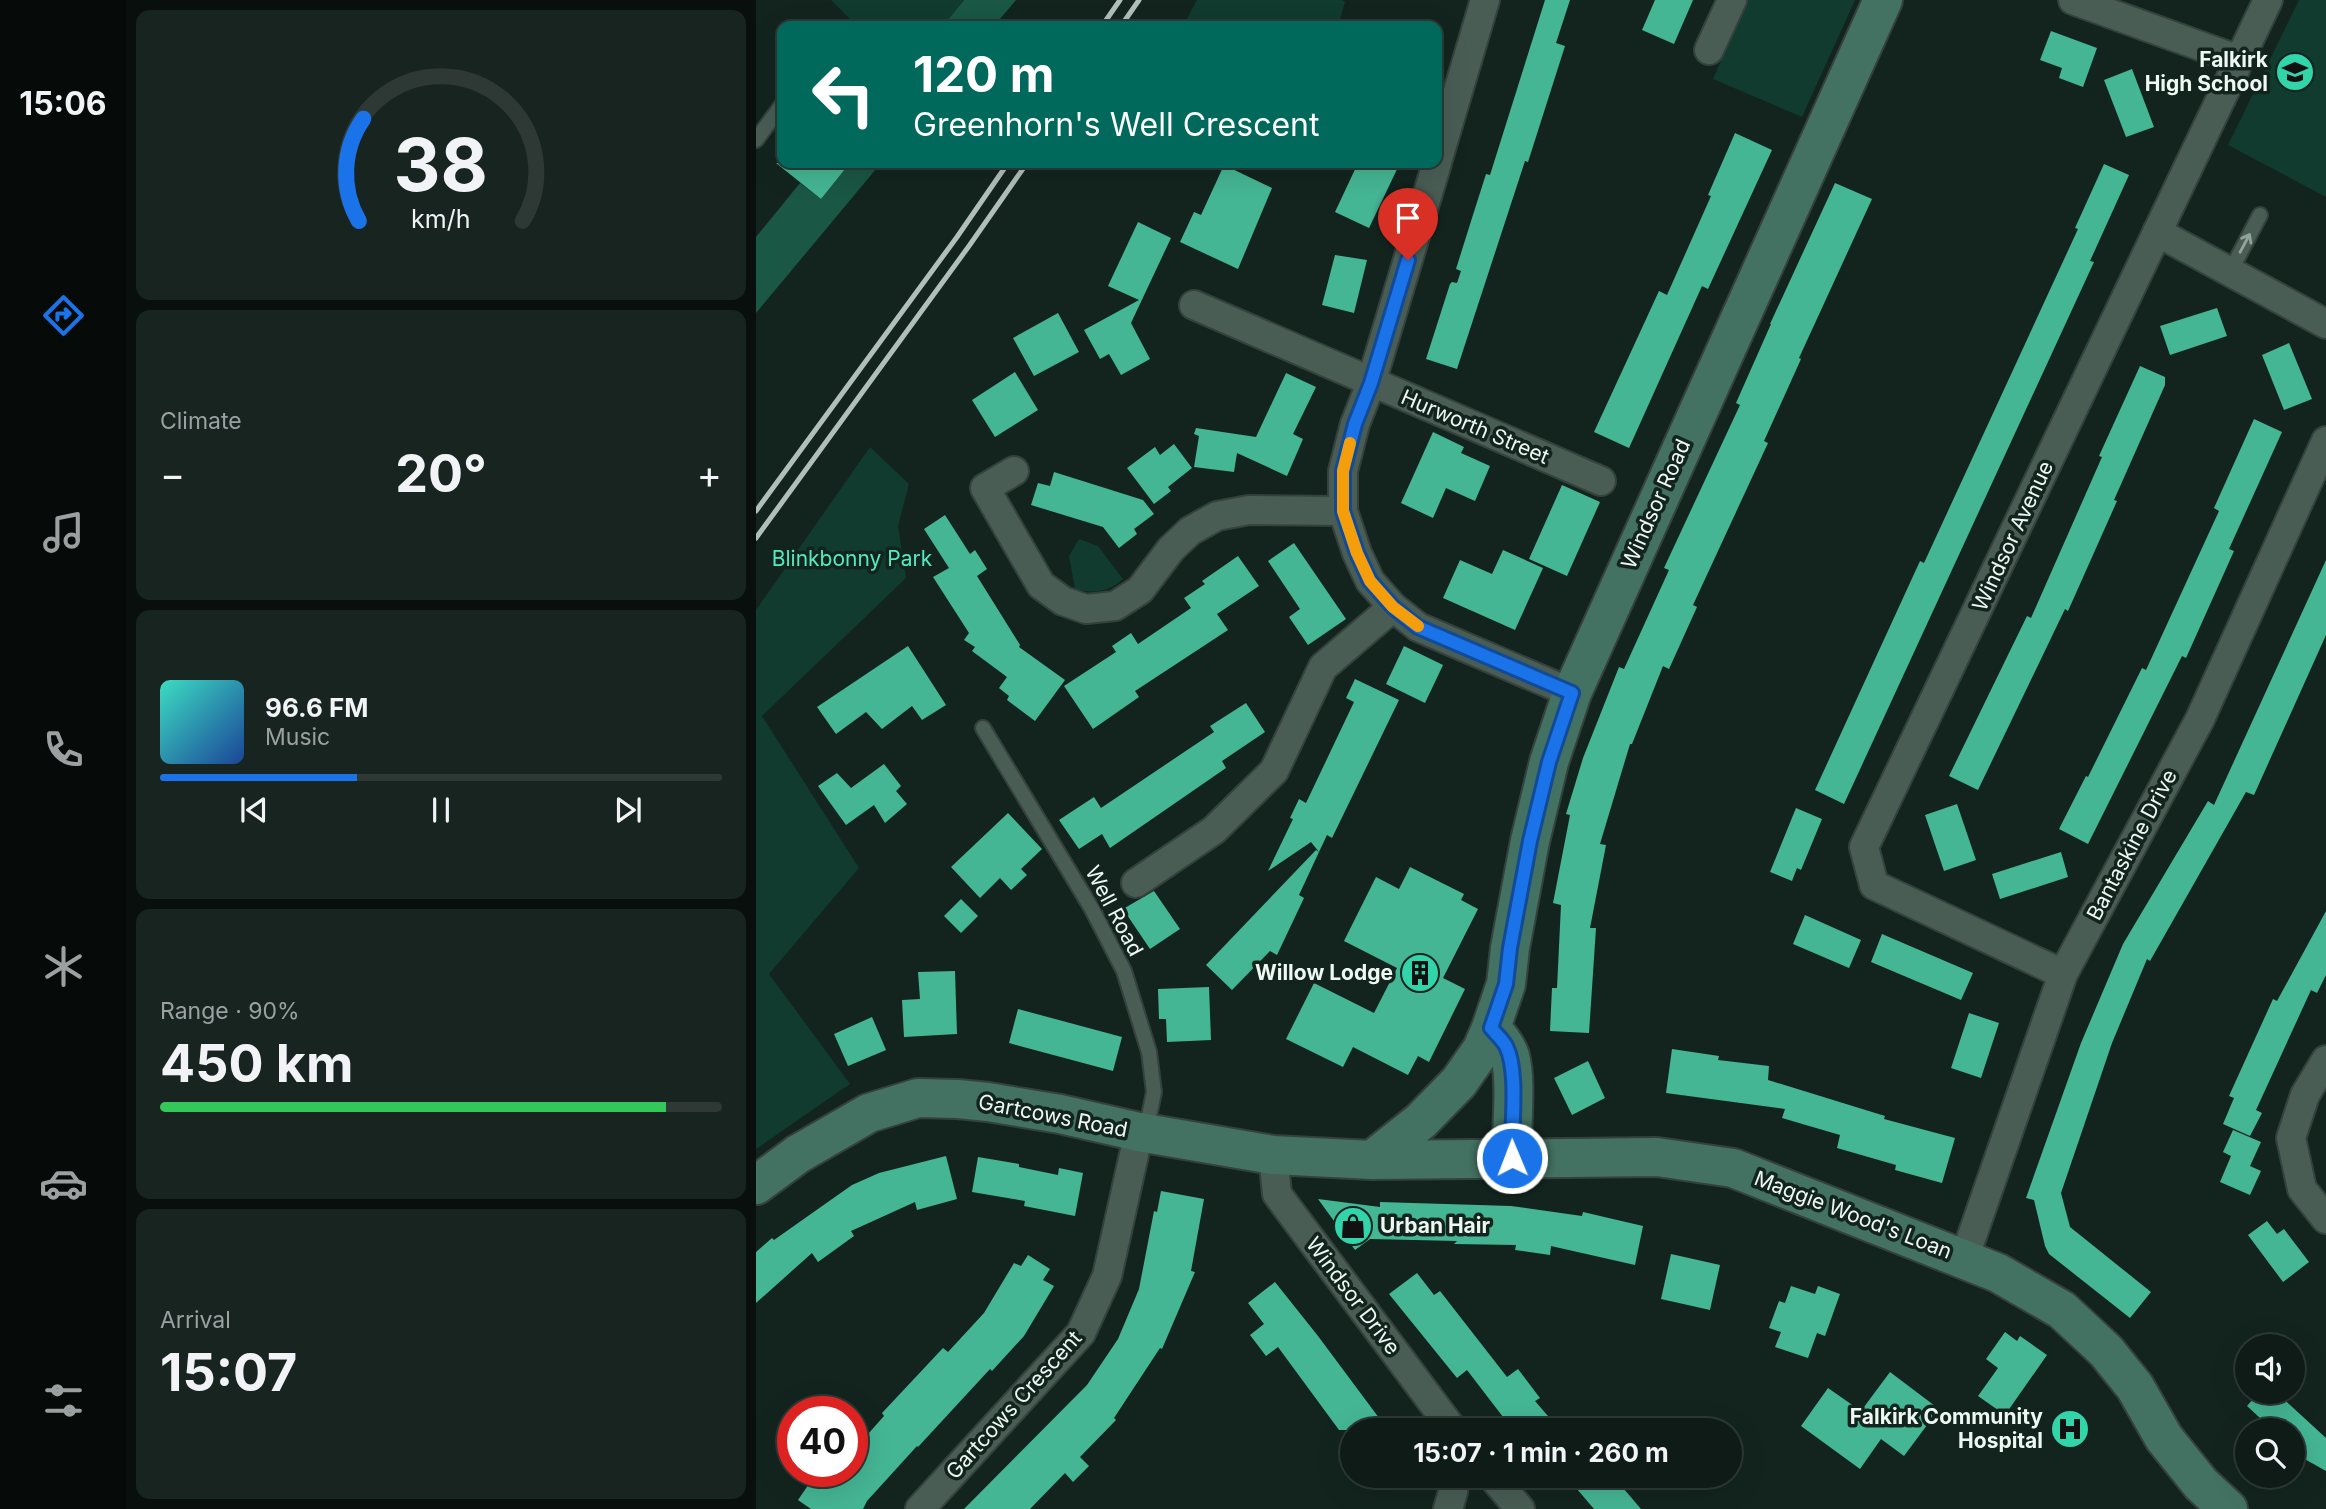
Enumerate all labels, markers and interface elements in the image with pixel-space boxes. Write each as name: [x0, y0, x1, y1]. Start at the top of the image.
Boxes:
text: 120 m: [913, 45, 1054, 104]
place label: Falkirk High School: [2145, 47, 2269, 96]
icon: left: [798, 49, 889, 140]
school or university icon: Falkirk High School: [2274, 51, 2316, 93]
text: 15:06: [19, 84, 107, 123]
text: Greenhorn's Well Crescent: [913, 105, 1319, 144]
text: 38: [394, 120, 488, 209]
pin: [1378, 188, 1438, 260]
icon: arrive: [1389, 199, 1427, 237]
text: km/h: [411, 204, 471, 234]
one-way arrow: [2238, 234, 2252, 254]
icon: directions: [39, 291, 88, 340]
street label: Hurworth Street: [1398, 384, 1553, 469]
text: Climate: [160, 407, 242, 435]
street label: Windsor Road: [1616, 435, 1695, 572]
text: 20°: [395, 442, 487, 505]
text: −: [160, 451, 185, 497]
text: +: [697, 451, 722, 497]
street label: Windsor Avenue: [1967, 457, 2058, 615]
icon: music: [39, 508, 88, 557]
park label: Blinkbonny Park: [772, 546, 933, 571]
text: 96.6 FM: [265, 692, 368, 723]
text: Music: [265, 723, 330, 751]
icon: phone: [39, 725, 88, 774]
street label: Bantaskine Drive: [2081, 765, 2182, 924]
icon: previous: [235, 791, 273, 829]
icon: pause: [422, 791, 460, 829]
icon: next: [609, 791, 647, 829]
street label: Well Road: [1080, 861, 1149, 960]
icon: climate: [39, 942, 88, 991]
building icon: Willow Lodge: [1399, 952, 1441, 994]
place label: Willow Lodge: [1255, 960, 1393, 985]
text: Range · 90%: [160, 997, 300, 1025]
text: 450 km: [160, 1032, 353, 1095]
street label: Gartcows Road: [976, 1089, 1130, 1142]
position arrow: [1475, 1121, 1549, 1195]
icon: car: [39, 1159, 88, 1208]
street label: Maggie Wood's Loan: [1751, 1165, 1955, 1264]
shop icon: Urban Hair: [1332, 1205, 1374, 1247]
place label: Urban Hair: [1380, 1213, 1491, 1238]
street label: Windsor Drive: [1301, 1232, 1406, 1359]
text: Arrival: [160, 1306, 231, 1334]
street label: Gartcows Crescent: [941, 1325, 1087, 1484]
map controls: [2235, 1334, 2305, 1488]
button: sound: [2235, 1334, 2305, 1404]
text: 15:07: [160, 1341, 297, 1404]
icon: filters: [39, 1376, 88, 1425]
speed limit sign: 40: [777, 1396, 868, 1487]
place label: Falkirk Community Hospital: [1850, 1404, 2043, 1453]
hospital icon: Falkirk Community Hospital: [2049, 1408, 2091, 1450]
button: search: [2235, 1418, 2305, 1488]
text: 15:07 · 1 min · 260 m: [1413, 1437, 1669, 1468]

